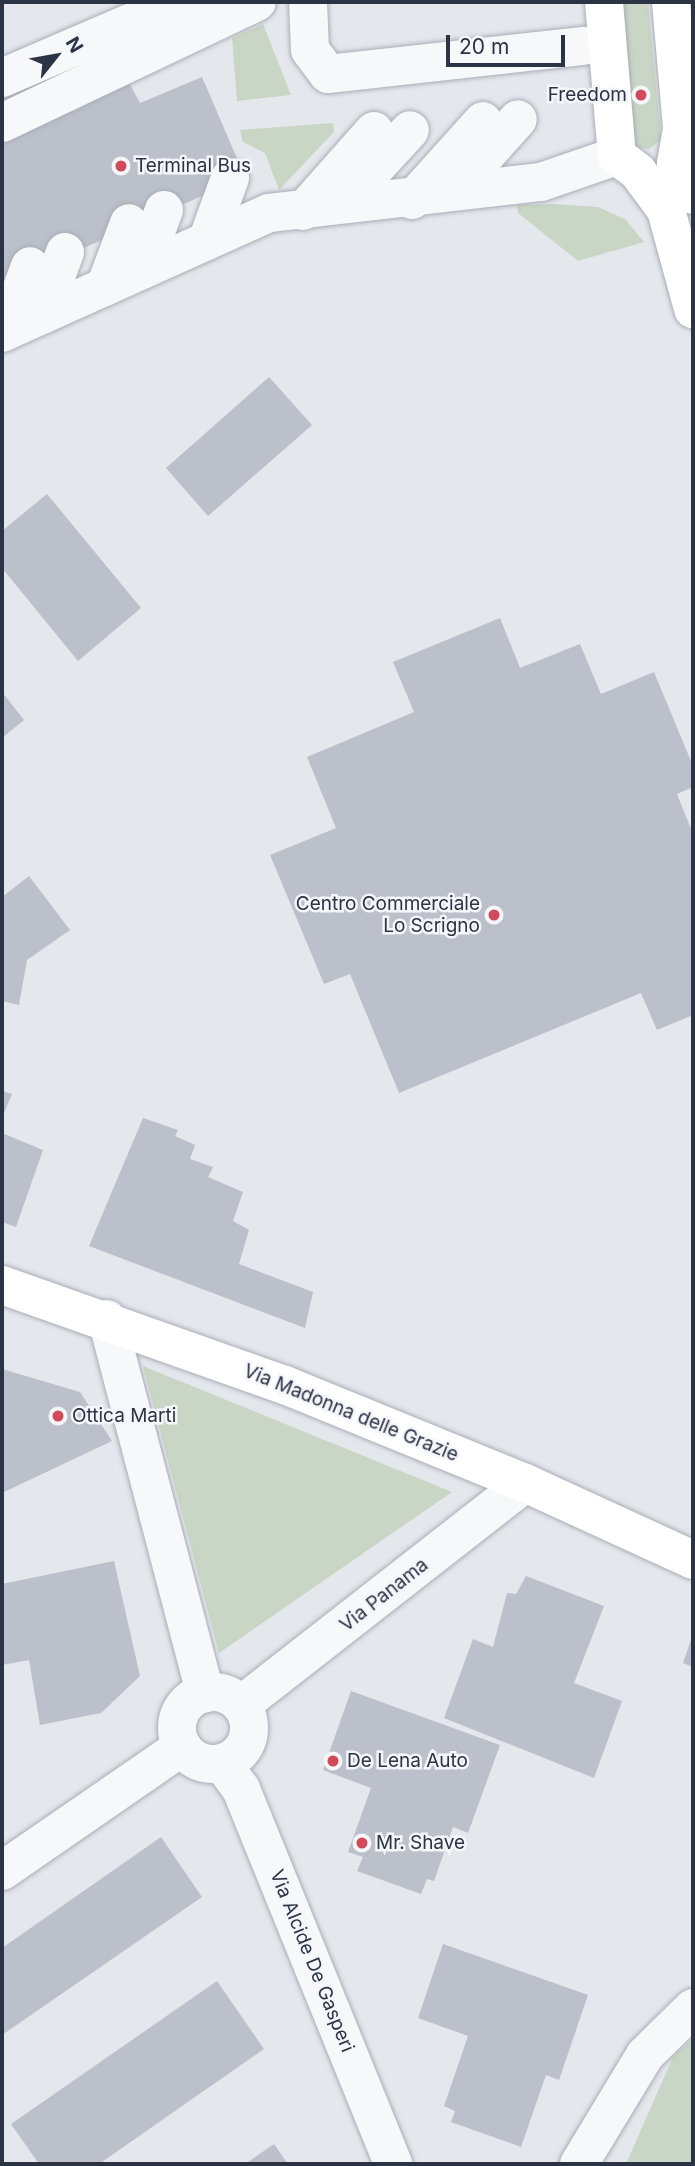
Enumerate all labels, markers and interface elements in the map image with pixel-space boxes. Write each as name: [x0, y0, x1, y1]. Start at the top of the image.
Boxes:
north arrow: [21, 21, 91, 91]
scale bar: [450, 21, 569, 65]
text: N: [61, 33, 88, 57]
text: 20 m: [459, 34, 509, 59]
place label: Freedom: [548, 84, 627, 106]
marker: Freedom: [633, 87, 649, 103]
place label: Terminal Bus: [135, 155, 251, 177]
marker: Terminal Bus: [113, 158, 129, 174]
place label: Centro Commerciale Lo Scrigno: [296, 893, 480, 937]
marker: Centro Commerciale Lo Scrigno: [486, 907, 502, 923]
street label: Via Madonna delle Grazie: [240, 1359, 462, 1467]
place label: Ottica Marti: [72, 1405, 176, 1427]
marker: Ottica Marti: [50, 1408, 66, 1424]
street label: Via Panama: [335, 1553, 433, 1637]
place label: De Lena Auto: [347, 1750, 468, 1772]
marker: De Lena Auto: [325, 1753, 341, 1769]
place label: Mr. Shave: [376, 1832, 465, 1854]
marker: Mr. Shave: [354, 1835, 370, 1851]
street label: Via Alcide De Gasperi: [265, 1866, 359, 2056]

